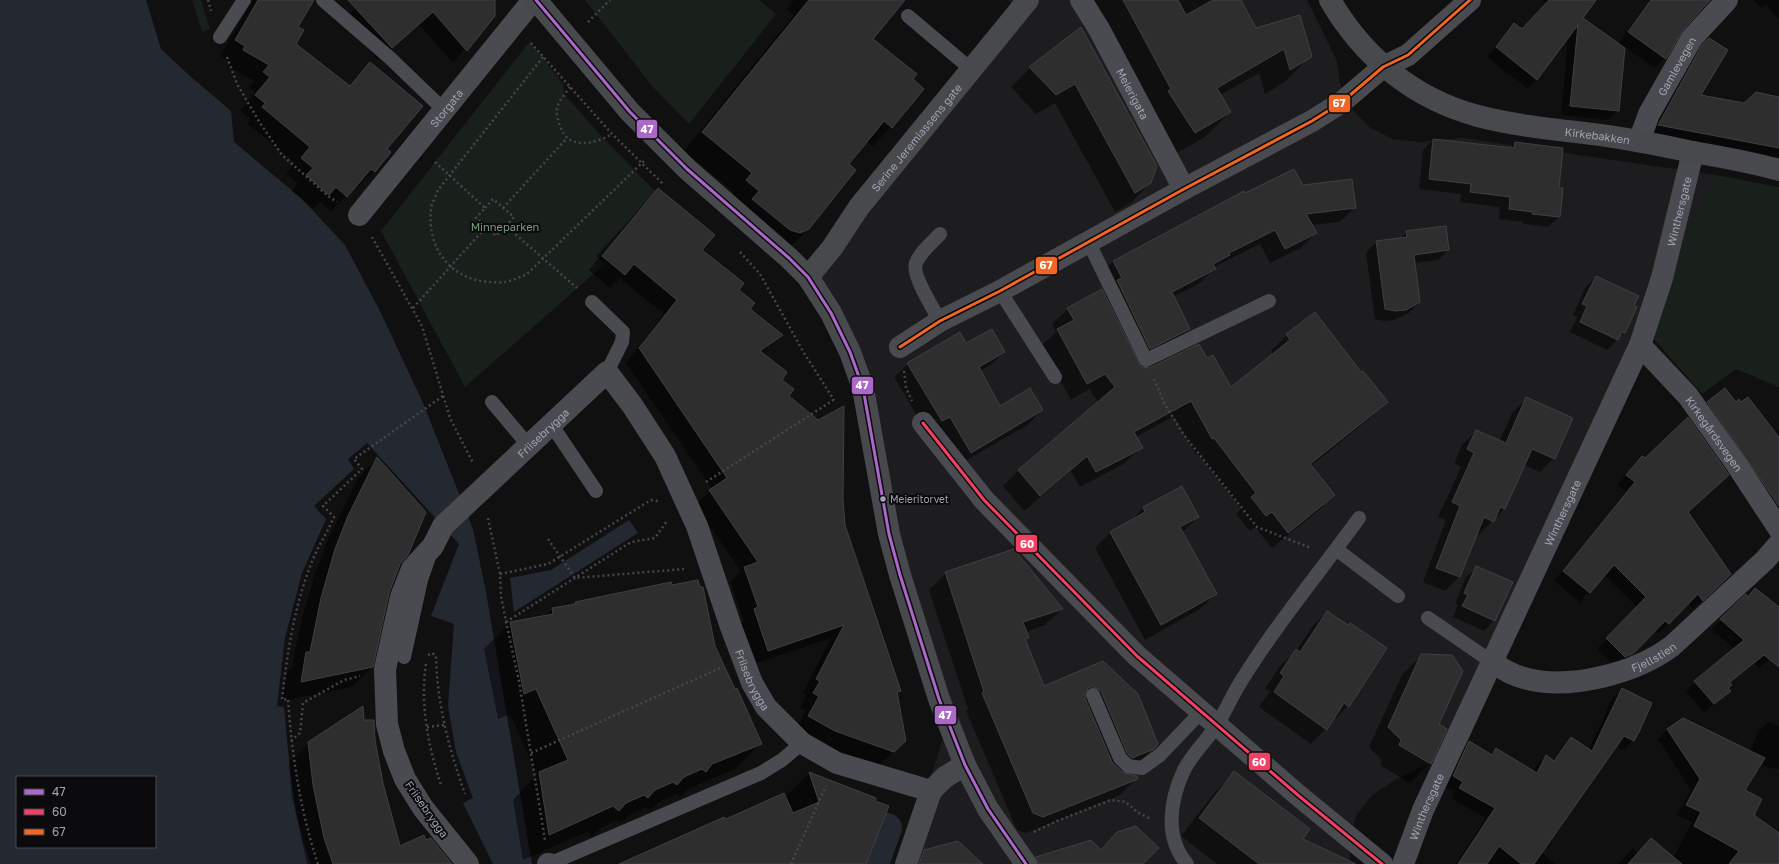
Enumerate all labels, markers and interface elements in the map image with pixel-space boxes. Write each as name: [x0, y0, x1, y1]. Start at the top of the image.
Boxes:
street label: Gamlevegen: [1654, 34, 1698, 98]
street label: Meierigata: [1114, 66, 1152, 121]
street label: Serine Jeremiassens gate: [868, 80, 964, 194]
street label: Storgata: [426, 86, 465, 130]
line badge: 67: [1328, 94, 1351, 113]
text: 67: [1333, 96, 1345, 109]
line badge: 47: [636, 119, 658, 139]
text: 47: [641, 122, 653, 135]
street label: Kirkebakken: [1564, 124, 1631, 146]
street label: Winthersgate: [1664, 175, 1693, 248]
park label: Minneparken: [471, 220, 539, 233]
line badge: 67: [1035, 256, 1058, 275]
text: 67: [1040, 258, 1052, 271]
line badge: 47: [851, 376, 874, 395]
text: 47: [856, 378, 868, 391]
street label: Kirkegårdsvegen: [1683, 393, 1746, 474]
street label: Friisebrygga: [514, 405, 571, 460]
street label: Winthersgate: [1541, 477, 1583, 548]
place label: Meieritorvet: [890, 493, 949, 505]
marker: Meieritorvet: [878, 494, 888, 504]
line badge: 60: [1015, 534, 1038, 553]
text: 60: [1020, 537, 1034, 550]
street label: Fjellstien: [1629, 639, 1678, 674]
street label: Friisebrygga: [733, 647, 773, 712]
line badge: 47: [934, 705, 957, 725]
text: 47: [939, 708, 951, 721]
line badge: 60: [1248, 752, 1271, 771]
text: 60: [1252, 755, 1266, 768]
street label: Winthersgate: [1406, 771, 1446, 842]
legend: [16, 776, 156, 848]
street label: Friisebrygga: [403, 778, 451, 840]
text: 47: [52, 784, 66, 799]
text: 60: [52, 804, 67, 819]
text: 67: [52, 824, 66, 839]

